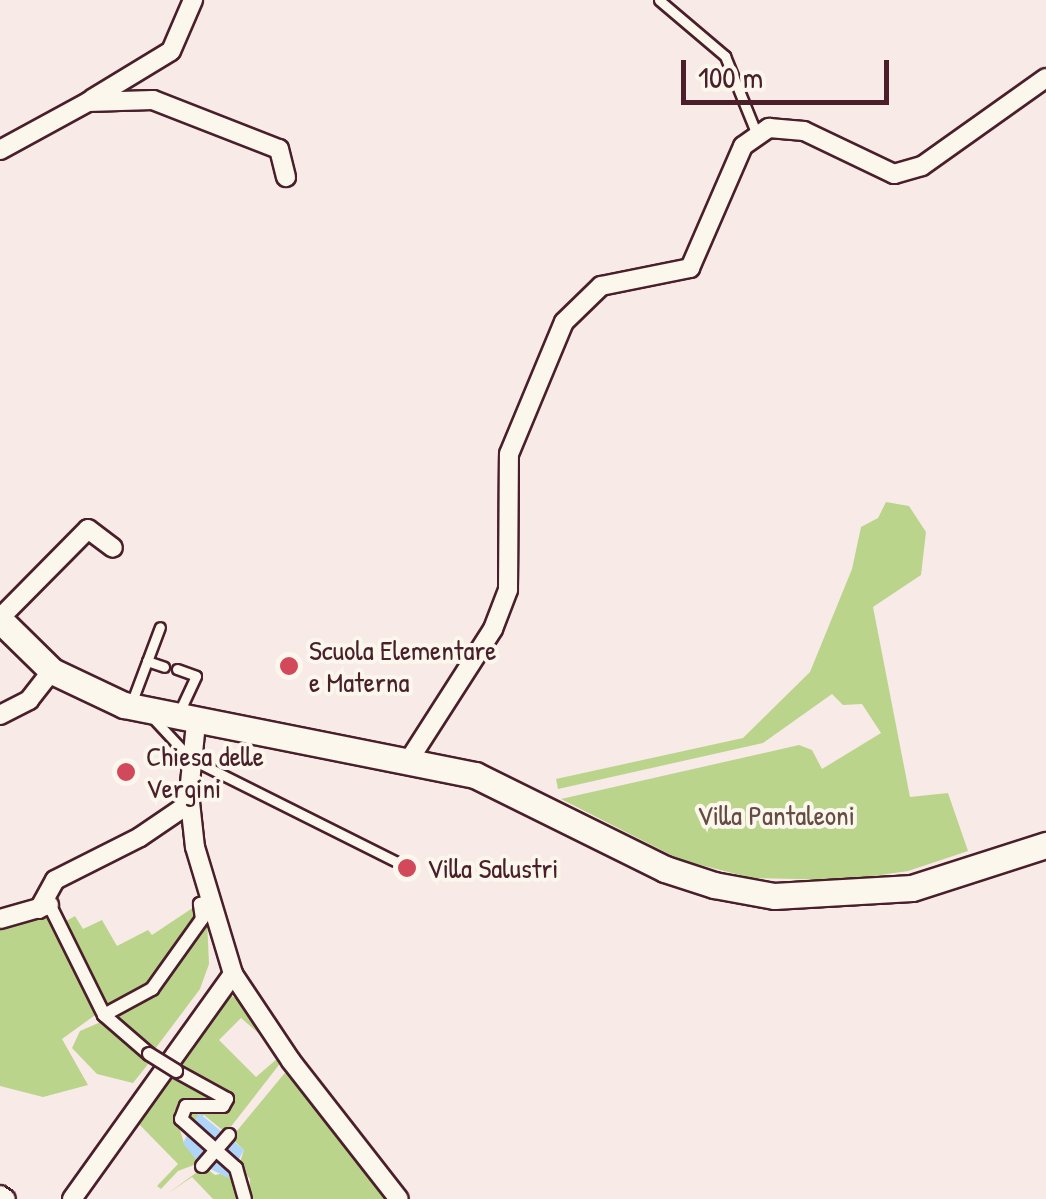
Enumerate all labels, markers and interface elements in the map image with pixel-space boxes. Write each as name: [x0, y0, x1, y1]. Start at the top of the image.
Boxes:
scale bar: [686, 40, 894, 102]
text: 100 m: [698, 57, 763, 97]
place label: Scuola Elementare e Materna: [309, 633, 496, 699]
marker: Scuola Elementare e Materna: [278, 655, 300, 677]
place label: Chiesa delle Vergini: [146, 739, 264, 805]
marker: Chiesa delle Vergini: [115, 761, 137, 783]
park label: Villa Pantaleoni: [697, 798, 855, 832]
place label: Villa Salustri: [427, 851, 558, 885]
marker: Villa Salustri: [396, 857, 418, 879]

